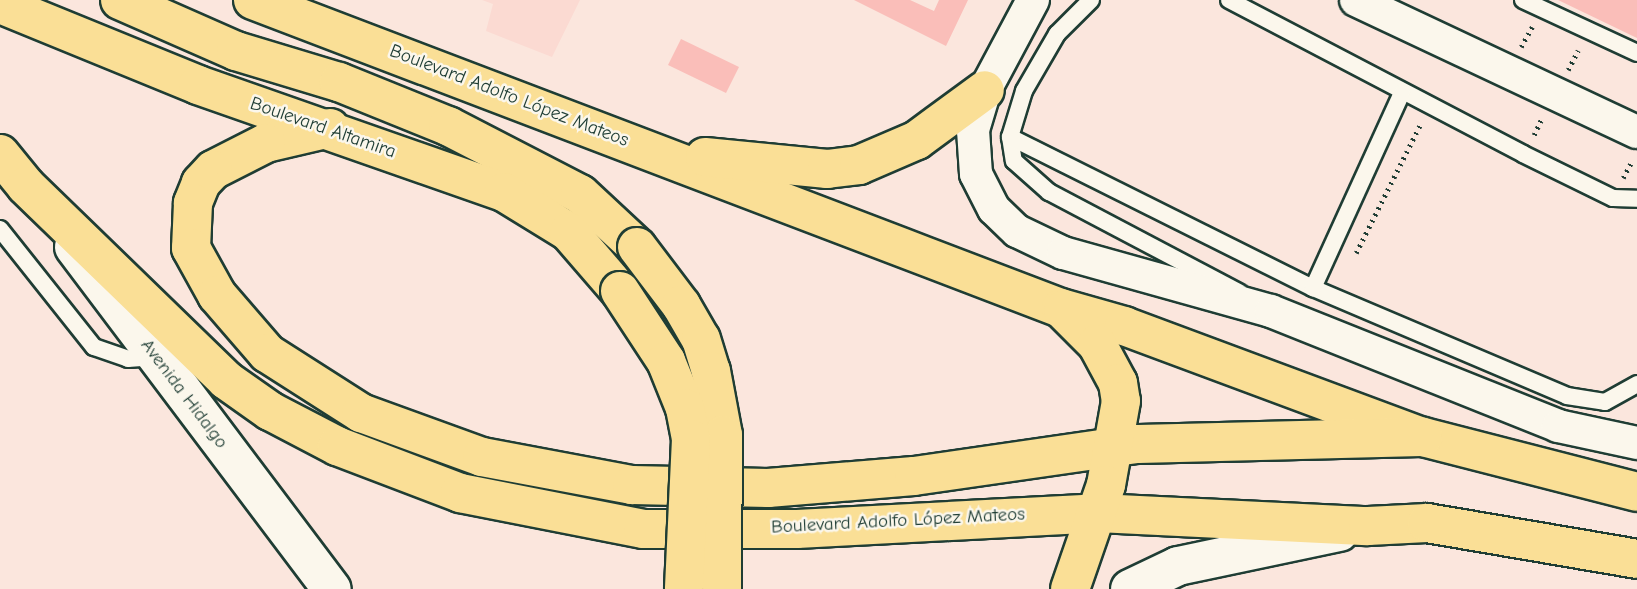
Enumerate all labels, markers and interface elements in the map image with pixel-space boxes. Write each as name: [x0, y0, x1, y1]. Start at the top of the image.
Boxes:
street label: Boulevard Adolfo López Mateos: [386, 40, 632, 152]
street label: Boulevard Altamira: [247, 92, 399, 164]
street label: Avenida Hidalgo: [135, 335, 233, 453]
street label: Boulevard Adolfo López Mateos: [771, 503, 1025, 539]

